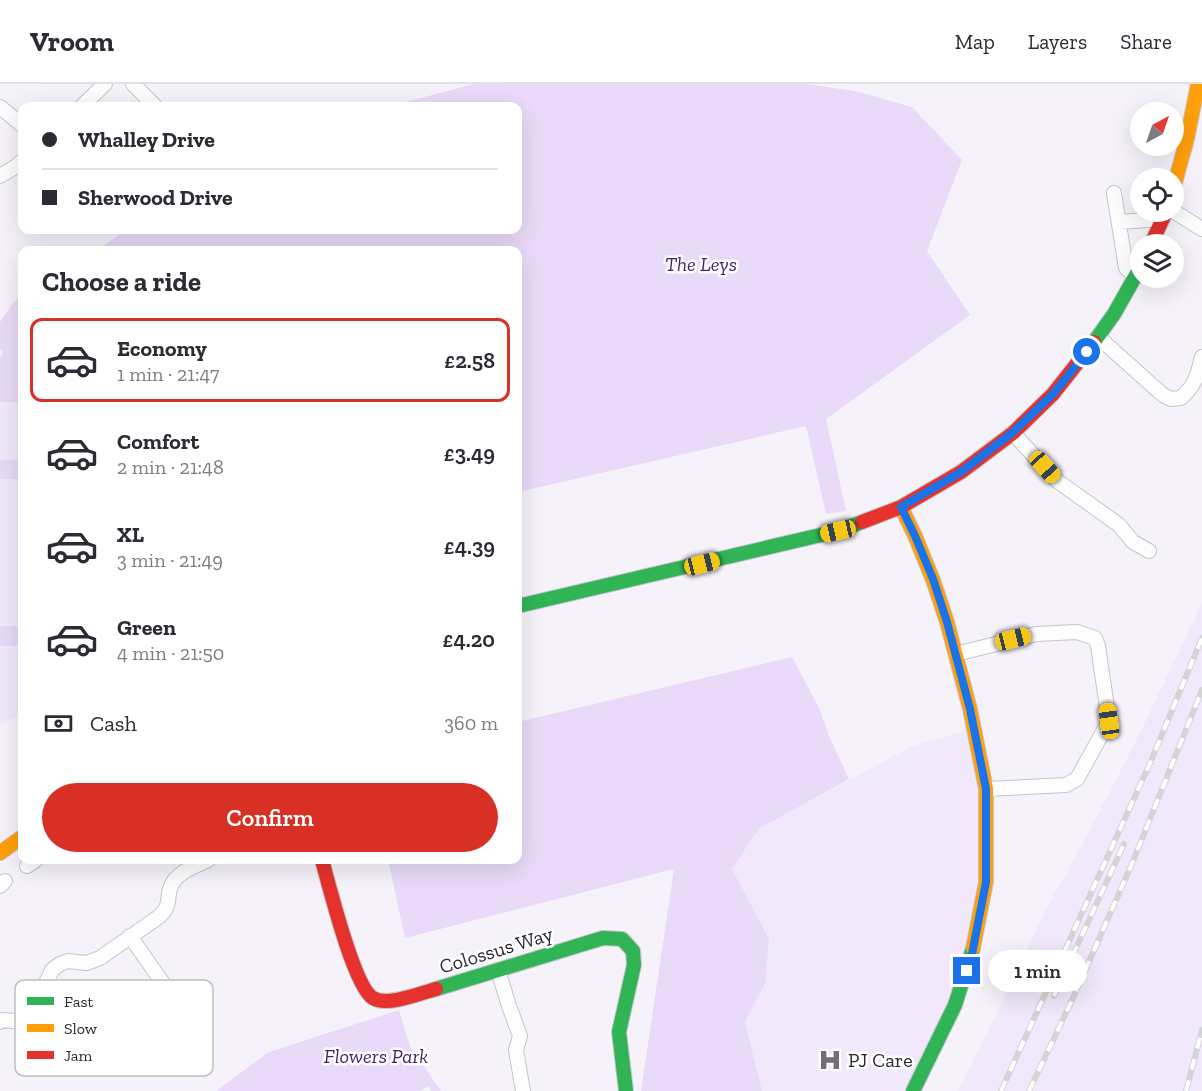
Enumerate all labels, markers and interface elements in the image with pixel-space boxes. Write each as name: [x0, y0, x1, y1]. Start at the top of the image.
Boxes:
text: Vroom: [30, 25, 114, 58]
text: Map: [955, 29, 995, 54]
text: Layers: [1028, 29, 1087, 54]
text: Share: [1120, 29, 1172, 54]
north arrow: [1130, 102, 1184, 156]
map controls: [1130, 102, 1184, 288]
text: Whalley Drive: [78, 126, 215, 153]
button: locate: [1130, 168, 1184, 222]
text: Sherwood Drive: [78, 184, 233, 211]
button: layers: [1130, 234, 1184, 288]
park label: The Leys: [665, 252, 737, 276]
text: Choose a ride: [42, 266, 201, 298]
icon: car: [45, 333, 99, 387]
text: Economy: [117, 335, 207, 362]
route start: [1073, 338, 1100, 365]
text: £2.58: [444, 347, 495, 374]
text: 1 min · 21:47: [117, 362, 219, 386]
icon: car: [45, 426, 99, 480]
text: Comfort: [117, 428, 199, 455]
text: £3.49: [444, 440, 495, 467]
car: [1026, 448, 1064, 486]
text: 2 min · 21:48: [117, 455, 224, 479]
car: [818, 518, 858, 544]
icon: car: [45, 519, 99, 573]
text: XL: [117, 521, 144, 548]
text: £4.39: [444, 533, 495, 560]
text: 3 min · 21:49: [117, 548, 223, 572]
car: [682, 551, 722, 577]
icon: car: [45, 612, 99, 666]
text: Green: [117, 614, 176, 641]
text: £4.20: [443, 626, 495, 653]
car: [993, 626, 1033, 652]
text: 4 min · 21:50: [117, 641, 224, 665]
car: [1098, 702, 1120, 740]
icon: cash: [42, 707, 75, 740]
text: Cash: [90, 710, 137, 737]
text: 360 m: [444, 711, 498, 735]
button: Confirm: [42, 783, 498, 852]
street label: Colossus Way: [436, 921, 556, 979]
callout: 1 min: [988, 950, 1087, 992]
route end: [953, 957, 980, 984]
text: 1 min: [1014, 959, 1061, 983]
legend: [15, 980, 213, 1076]
text: Fast: [64, 992, 93, 1011]
text: Slow: [64, 1019, 98, 1038]
park label: Flowers Park: [324, 1044, 428, 1068]
text: Jam: [64, 1046, 93, 1065]
hospital icon: PJ Care: [817, 1047, 843, 1073]
place label: PJ Care: [848, 1048, 913, 1072]

